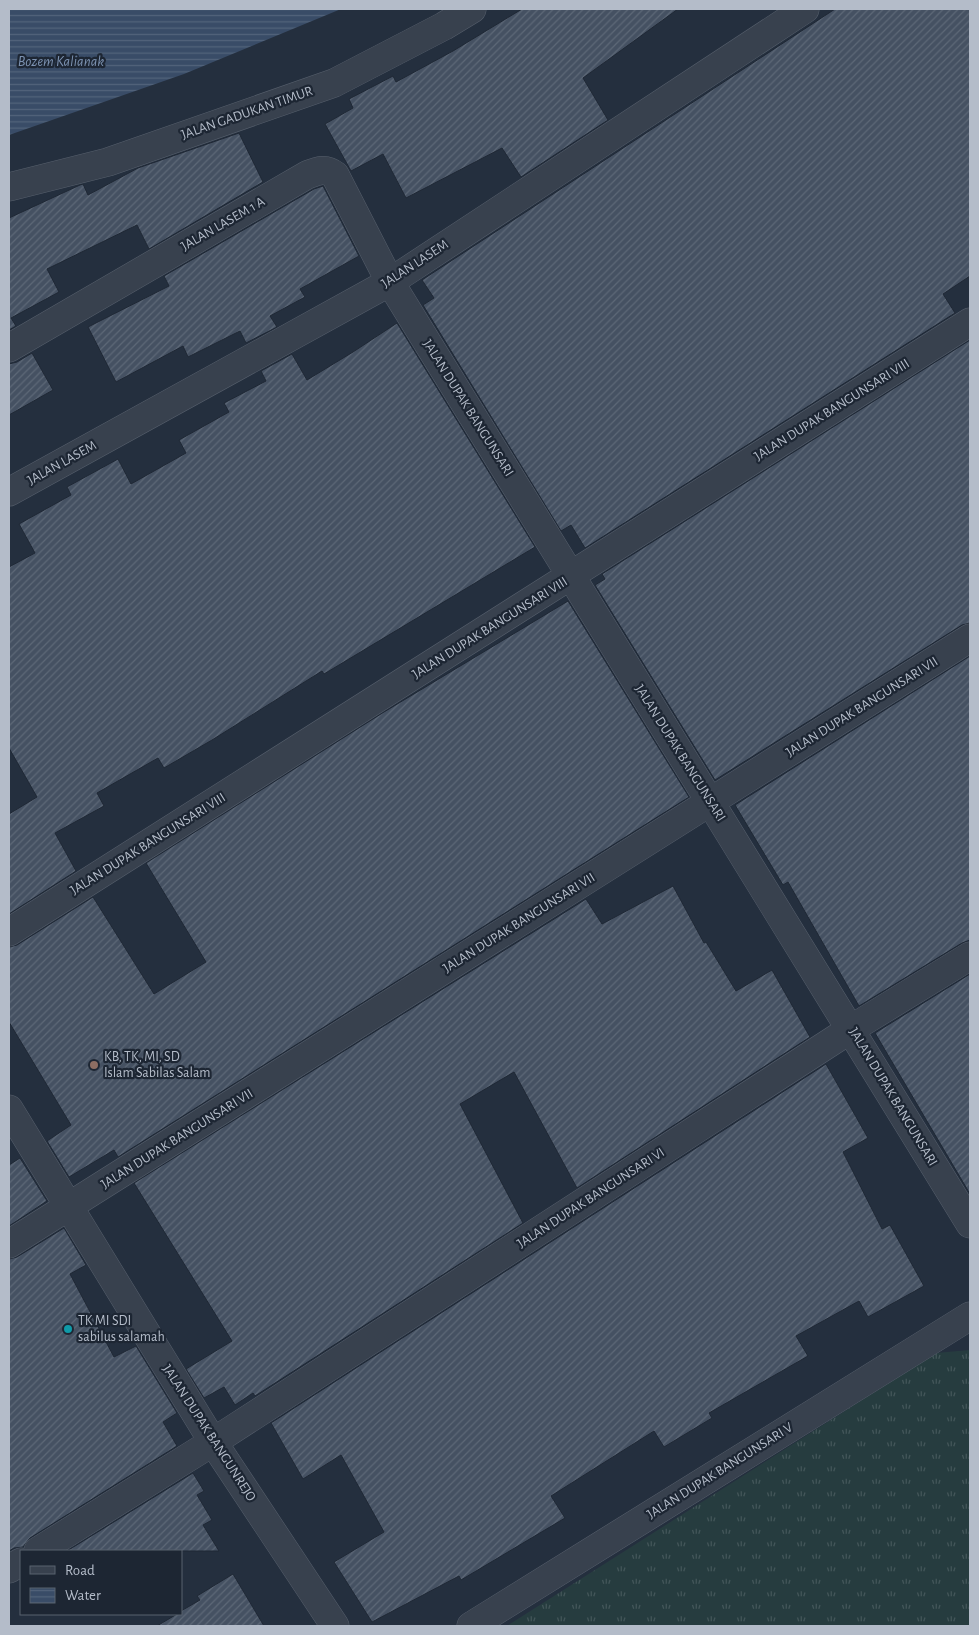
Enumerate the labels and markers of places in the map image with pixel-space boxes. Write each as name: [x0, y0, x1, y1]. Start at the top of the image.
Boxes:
place label: KB, TK, MI, SD Islam Sabilas Salam: [104, 1050, 211, 1080]
marker: KB, TK, MI, SD Islam Sabilas Salam: [88, 1059, 100, 1071]
place label: TK MI SDI sabilus salamah: [78, 1314, 165, 1344]
marker: TK MI SDI sabilus salamah: [62, 1323, 74, 1335]

